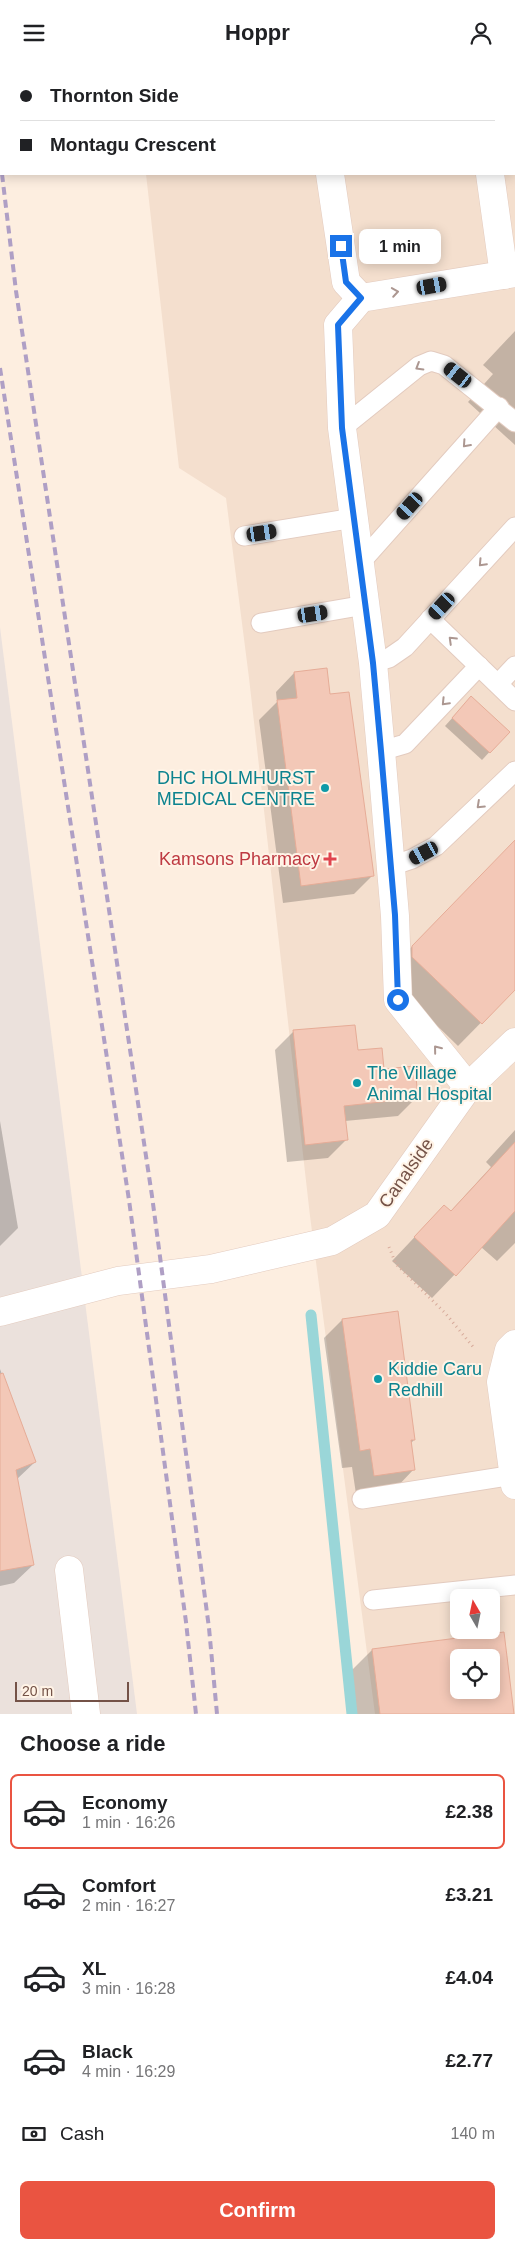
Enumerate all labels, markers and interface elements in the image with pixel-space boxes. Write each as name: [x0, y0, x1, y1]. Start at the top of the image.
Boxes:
icon: menu: [20, 19, 48, 47]
icon: person: [467, 19, 495, 47]
text: Hoppr: [225, 20, 290, 45]
text: Thornton Side: [50, 85, 179, 106]
text: Montagu Crescent: [50, 134, 216, 155]
callout: 1 min: [358, 229, 441, 263]
route end: [330, 235, 352, 257]
text: 1 min: [379, 238, 421, 255]
car: [415, 276, 448, 296]
one-way arrow: [390, 288, 399, 298]
car: [441, 360, 474, 390]
one-way arrow: [415, 361, 424, 371]
one-way arrow: [463, 438, 472, 447]
car: [394, 490, 425, 522]
car: [246, 523, 277, 543]
one-way arrow: [479, 558, 488, 567]
car: [426, 590, 457, 622]
car: [297, 604, 328, 624]
one-way arrow: [448, 637, 457, 646]
one-way arrow: [442, 696, 451, 705]
place label: DHC HOLMHURST MEDICAL CENTRE: [157, 768, 315, 809]
marker: DHC HOLMHURST MEDICAL CENTRE: [319, 782, 331, 794]
one-way arrow: [476, 799, 485, 808]
car: [407, 839, 440, 867]
place label: Kamsons Pharmacy: [159, 849, 320, 869]
marker: Kamsons Pharmacy: [324, 853, 336, 865]
route start: [387, 989, 409, 1011]
one-way arrow: [434, 1045, 443, 1054]
place label: The Village Animal Hospital: [367, 1063, 492, 1104]
marker: The Village Animal Hospital: [351, 1077, 363, 1089]
street label: Canalside: [375, 1134, 437, 1212]
place label: Kiddie Caru Redhill: [388, 1359, 482, 1400]
marker: Kiddie Caru Redhill: [372, 1373, 384, 1385]
north arrow: [450, 1589, 500, 1639]
map controls: [450, 1589, 500, 1699]
button: locate: [450, 1649, 500, 1699]
scale bar: [15, 1679, 129, 1702]
text: 20 m: [22, 1683, 53, 1699]
text: Choose a ride: [20, 1731, 165, 1756]
icon: car: [22, 1789, 67, 1834]
text: Economy: [82, 1792, 168, 1813]
text: £2.38: [445, 1801, 493, 1822]
text: 1 min · 16:26: [82, 1814, 175, 1831]
icon: car: [22, 1872, 67, 1917]
text: Comfort: [82, 1875, 156, 1896]
text: £3.21: [445, 1884, 493, 1905]
text: 2 min · 16:27: [82, 1897, 175, 1914]
icon: car: [22, 1955, 67, 2000]
text: XL: [82, 1958, 106, 1979]
text: £4.04: [445, 1967, 493, 1988]
text: 3 min · 16:28: [82, 1980, 175, 1997]
icon: car: [22, 2038, 67, 2083]
text: Black: [82, 2041, 133, 2062]
text: £2.77: [445, 2050, 493, 2071]
text: 4 min · 16:29: [82, 2063, 175, 2080]
icon: cash: [20, 2120, 48, 2148]
text: Cash: [60, 2123, 104, 2144]
text: 140 m: [451, 2125, 495, 2142]
button: Confirm: [20, 2181, 495, 2239]

